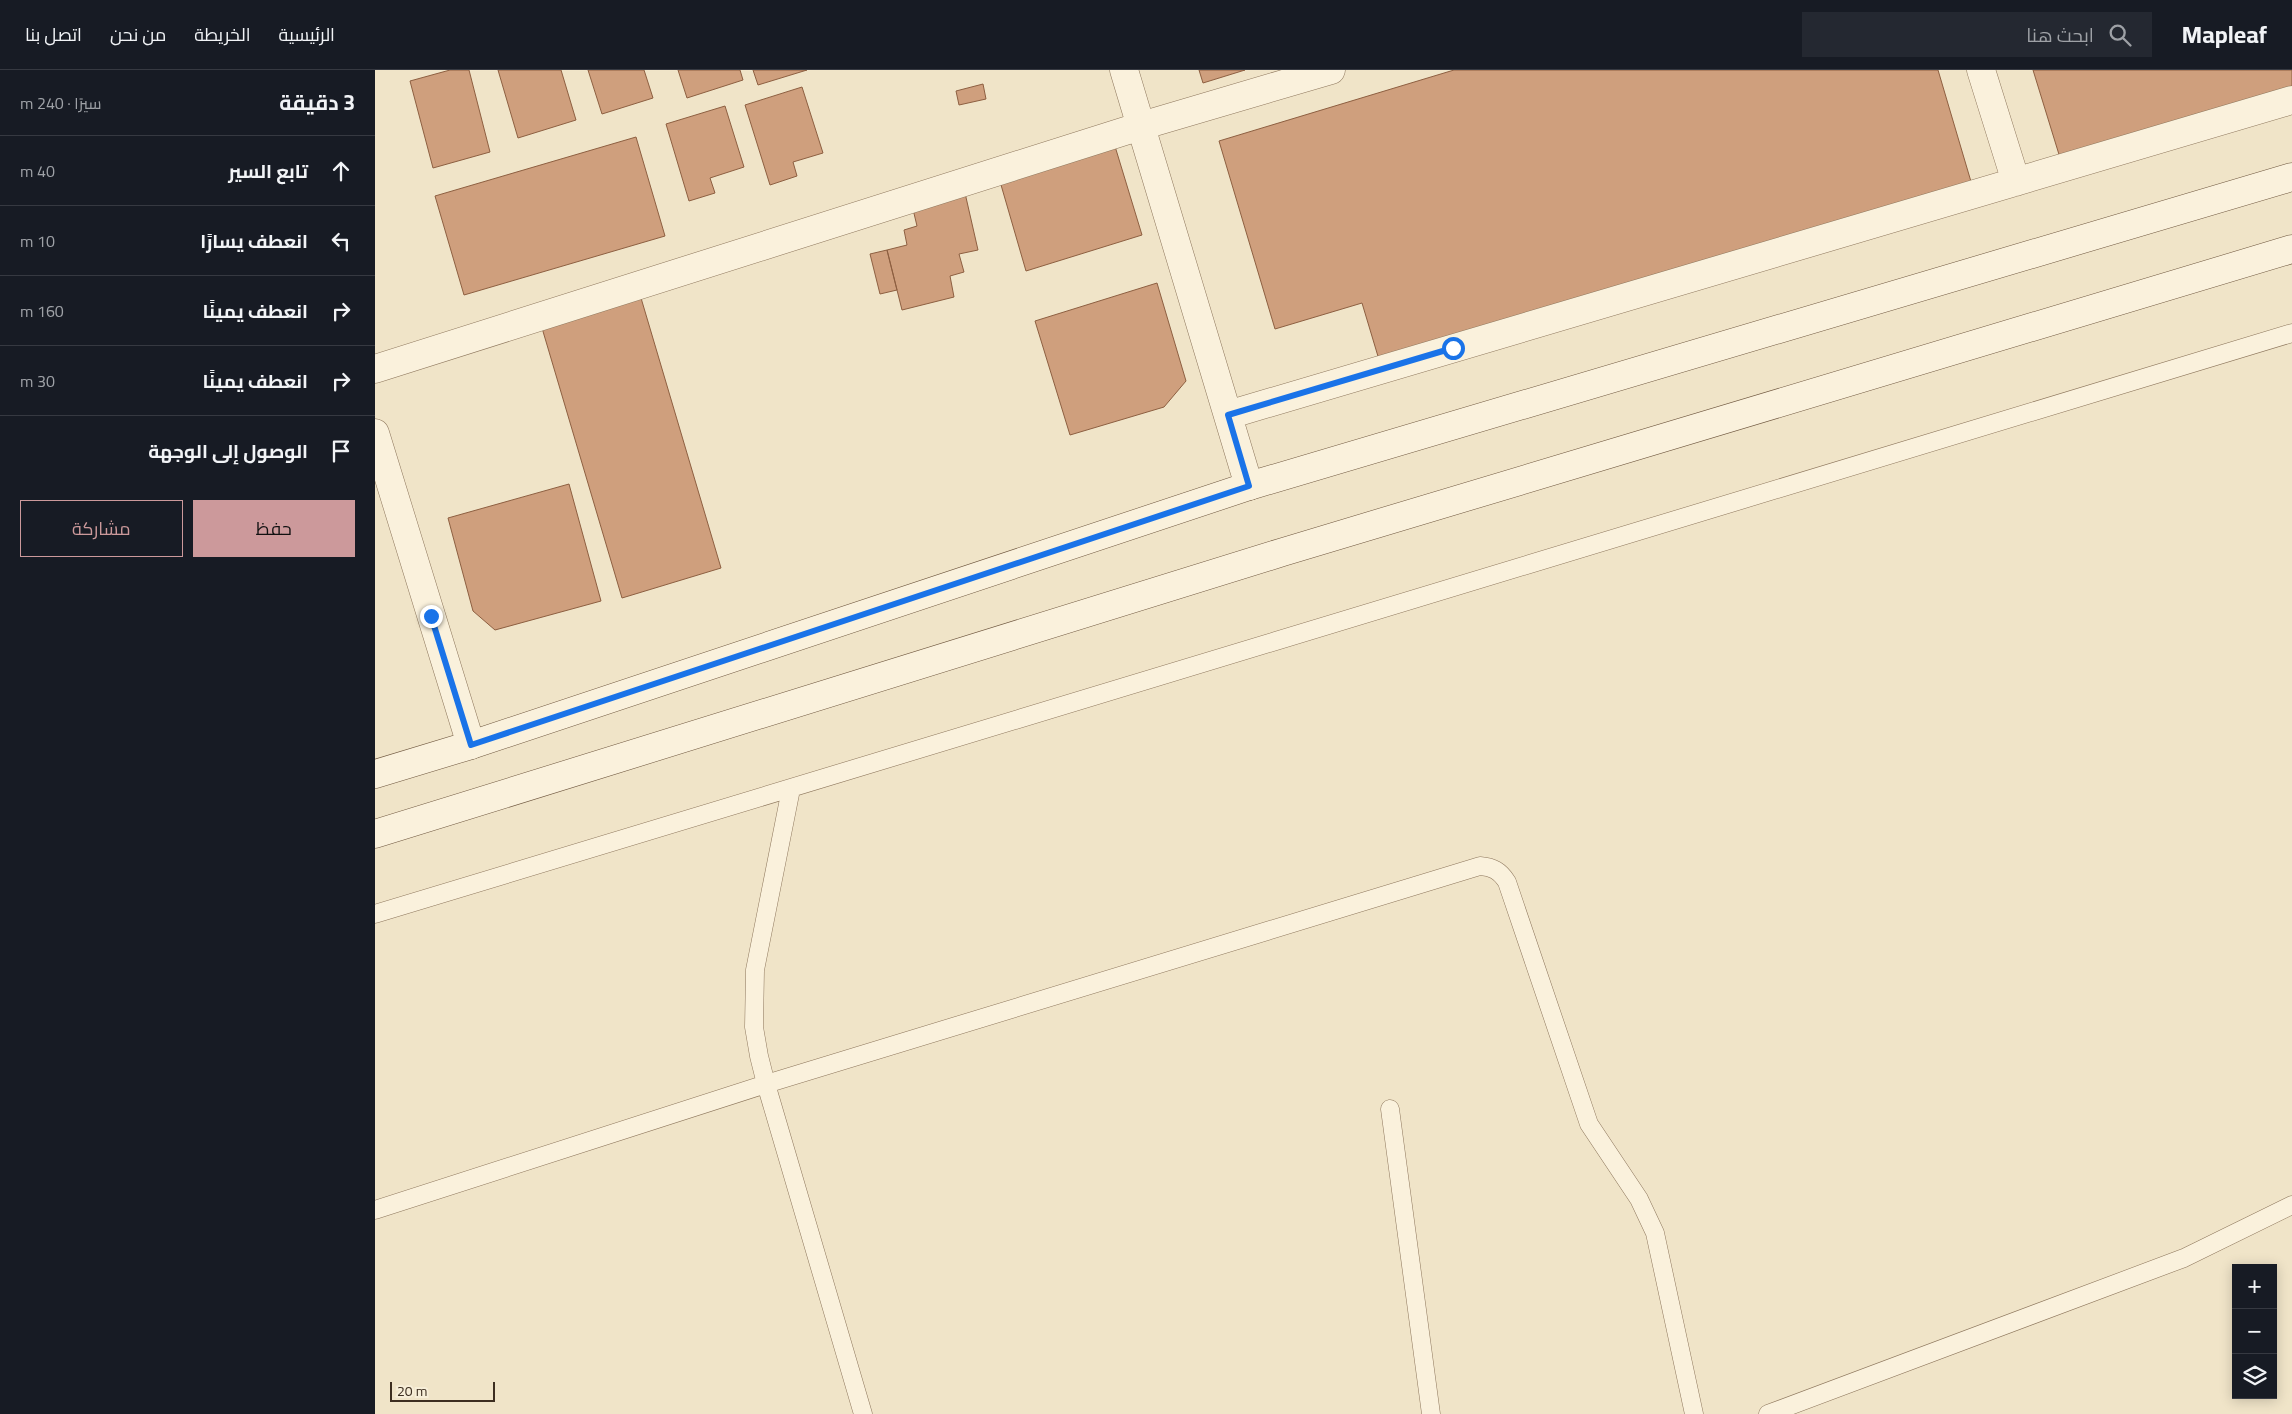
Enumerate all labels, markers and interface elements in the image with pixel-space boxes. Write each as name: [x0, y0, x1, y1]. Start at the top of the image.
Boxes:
search box: [1802, 12, 2152, 57]
text: Mapleaf: [2182, 12, 2267, 57]
text: ابحث هنا: [2026, 17, 2094, 53]
text: اتصل بنا: [25, 18, 82, 51]
text: من نحن: [110, 18, 166, 51]
text: الخريطة: [194, 18, 250, 51]
text: الرئيسية: [278, 18, 335, 51]
icon: search: [2106, 21, 2134, 49]
text: 3 دقيقة: [279, 83, 355, 122]
text: سيرًا · 240 m: [20, 88, 101, 118]
text: تابع السير: [228, 153, 308, 189]
text: 40 m: [20, 156, 55, 186]
icon: ahead: [327, 157, 355, 185]
text: انعطف يسارًا: [200, 223, 308, 259]
text: 10 m: [20, 226, 55, 256]
icon: left: [327, 227, 355, 255]
text: انعطف يمينًا: [203, 293, 308, 329]
text: 160 m: [20, 296, 64, 326]
icon: right: [327, 297, 355, 325]
route start: [1442, 337, 1465, 360]
text: انعطف يمينًا: [203, 363, 308, 399]
text: 30 m: [20, 366, 55, 396]
icon: right: [327, 367, 355, 395]
text: الوصول إلى الوجهة: [148, 433, 308, 469]
icon: arrive: [327, 437, 355, 465]
button: مشاركة: [20, 500, 183, 557]
button: حفظ: [193, 500, 355, 557]
route end: [420, 605, 443, 628]
map controls: [2232, 1264, 2277, 1399]
button: +: [2232, 1264, 2277, 1309]
button: −: [2232, 1309, 2277, 1354]
button: layers: [2232, 1354, 2277, 1399]
text: 20 m: [397, 1378, 427, 1404]
scale bar: [390, 1379, 495, 1402]

